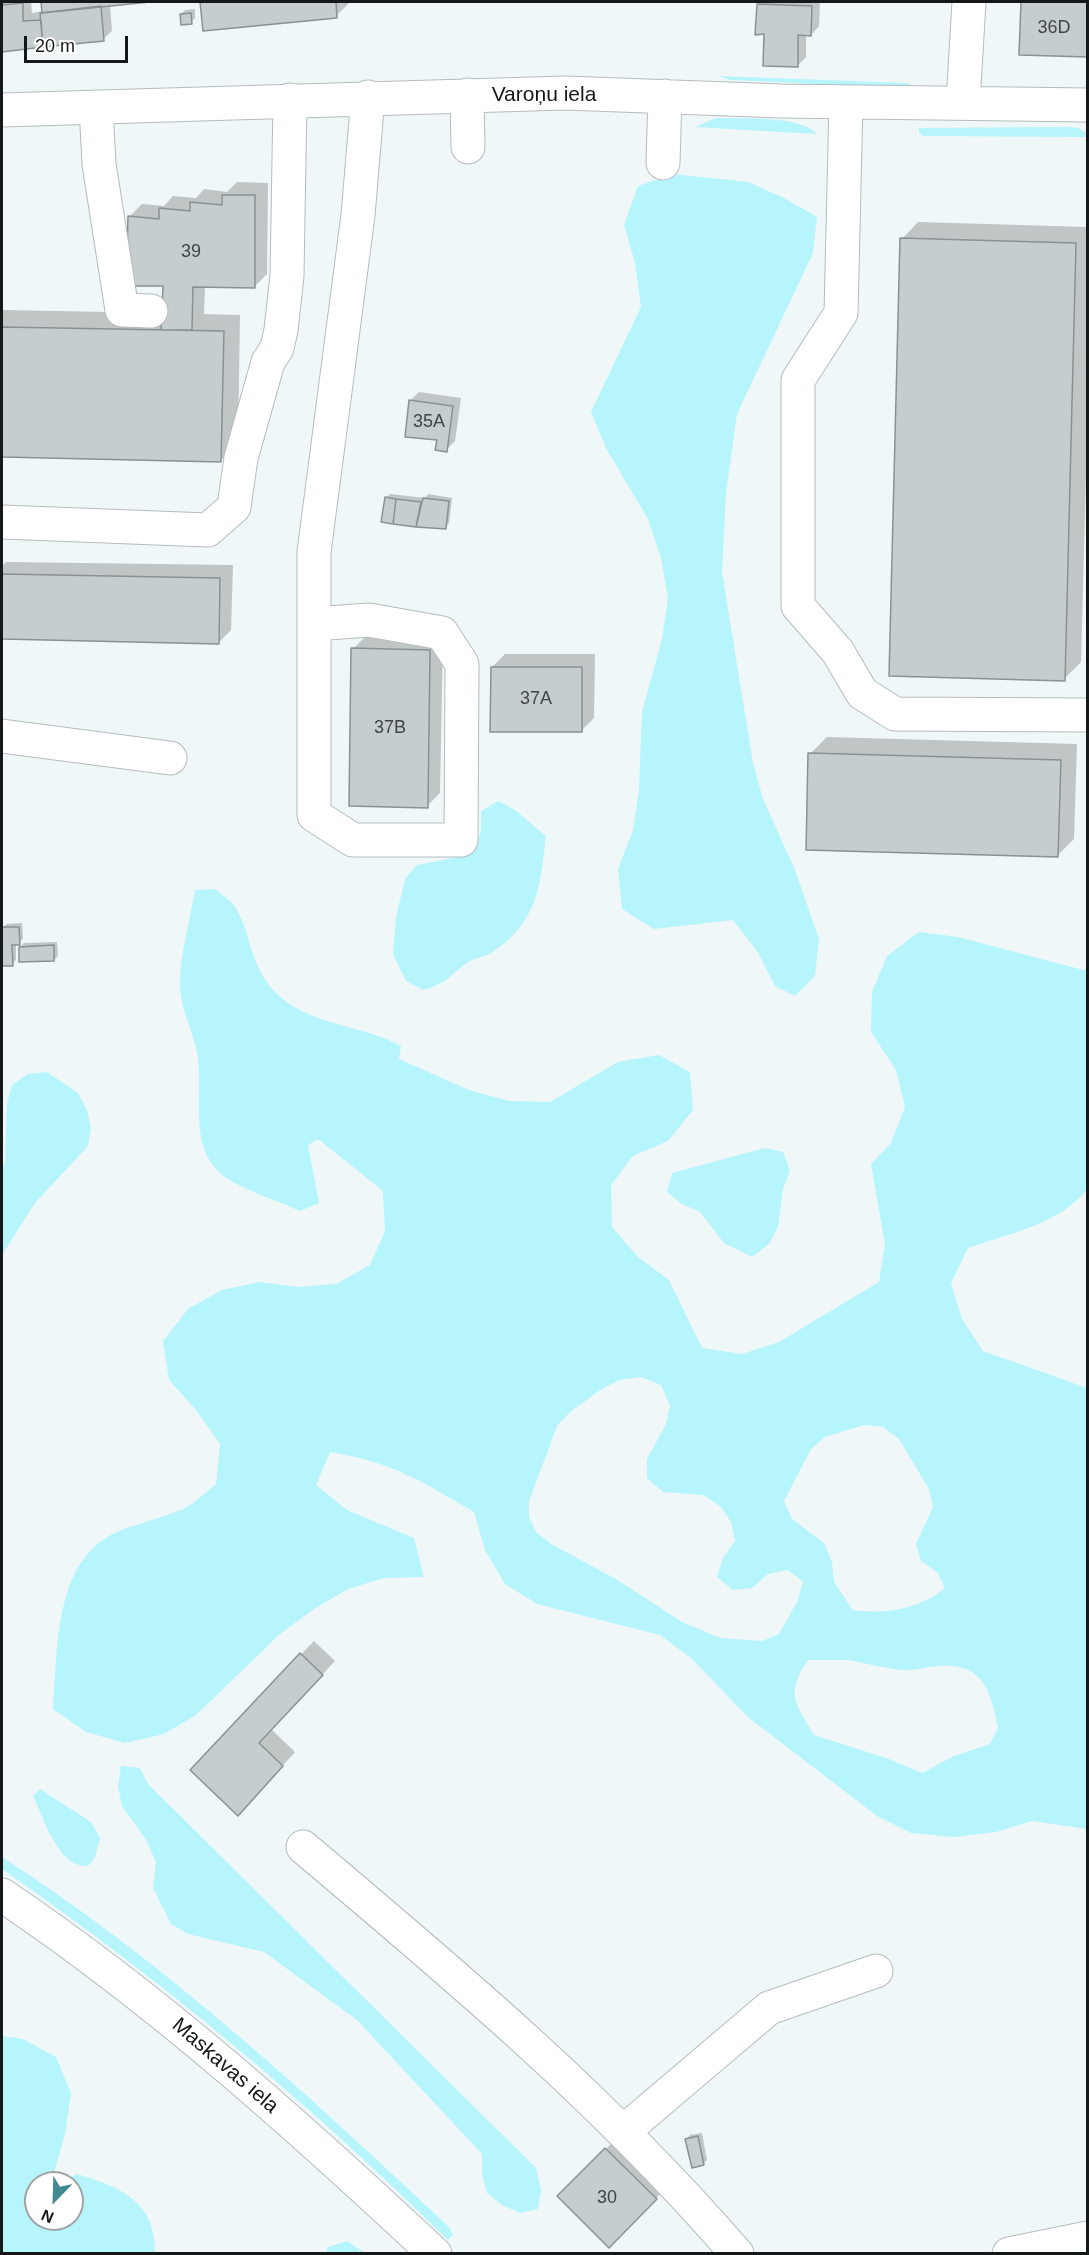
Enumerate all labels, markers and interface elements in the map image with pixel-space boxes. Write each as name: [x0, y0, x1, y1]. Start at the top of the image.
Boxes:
house number: 36D: [1037, 17, 1071, 39]
scale bar: [27, 24, 130, 62]
text: 20 m: [35, 36, 75, 56]
street label: Varoņu iela: [492, 82, 596, 108]
house number: 39: [181, 241, 201, 263]
house number: 35A: [413, 411, 445, 433]
house number: 37A: [520, 688, 552, 710]
house number: 37B: [374, 717, 406, 739]
street label: Maskavas iela: [167, 2013, 283, 2119]
north arrow: [24, 2171, 84, 2231]
house number: 30: [597, 2187, 617, 2209]
text: N: [39, 2206, 56, 2226]

